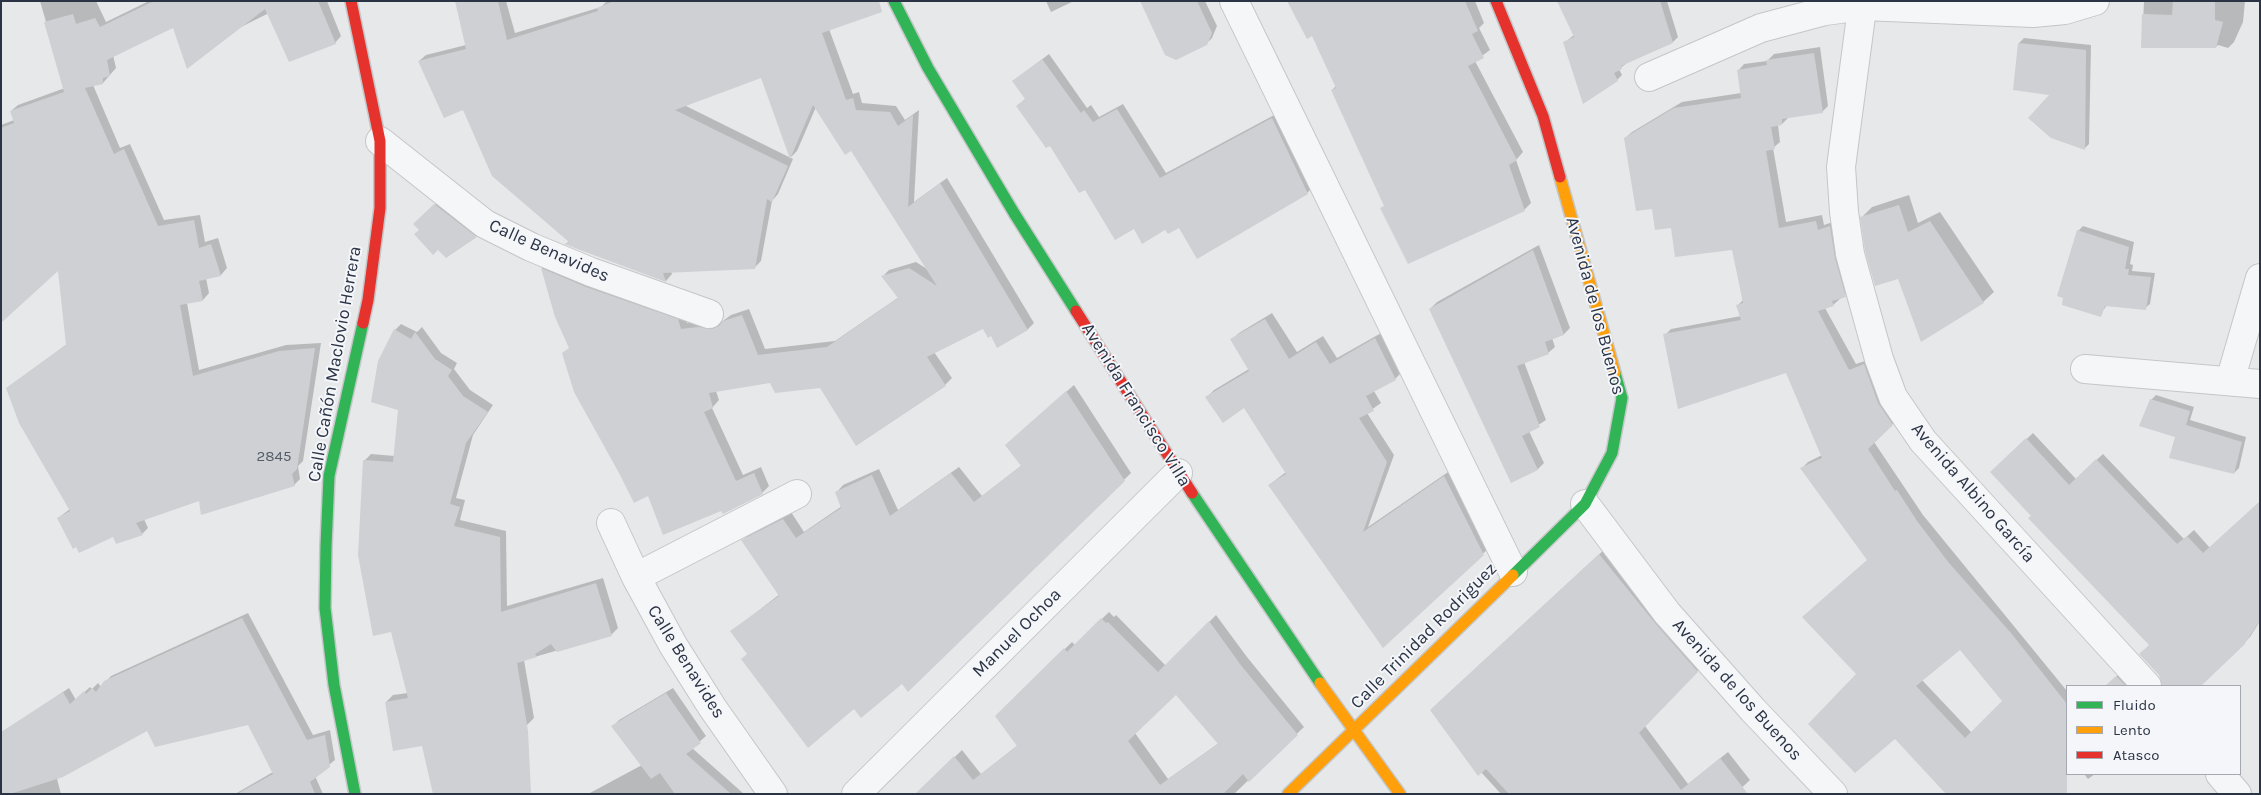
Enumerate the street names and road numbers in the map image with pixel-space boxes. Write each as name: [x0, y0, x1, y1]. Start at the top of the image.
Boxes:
street label: Calle Benavides: [485, 215, 613, 287]
street label: Avenida de los Buenos: [1561, 215, 1629, 397]
street label: Calle Cañón Maclovio Herrera: [304, 244, 366, 484]
street label: Avenida Francisco Villa: [1077, 319, 1195, 491]
street label: Avenida Albino García: [1906, 419, 2040, 567]
street label: Calle Trinidad Rodriguez: [1346, 558, 1502, 714]
street label: Manuel Ochoa: [968, 584, 1066, 682]
street label: Calle Benavides: [643, 601, 729, 723]
street label: Avenida de los Buenos: [1668, 615, 1806, 765]

